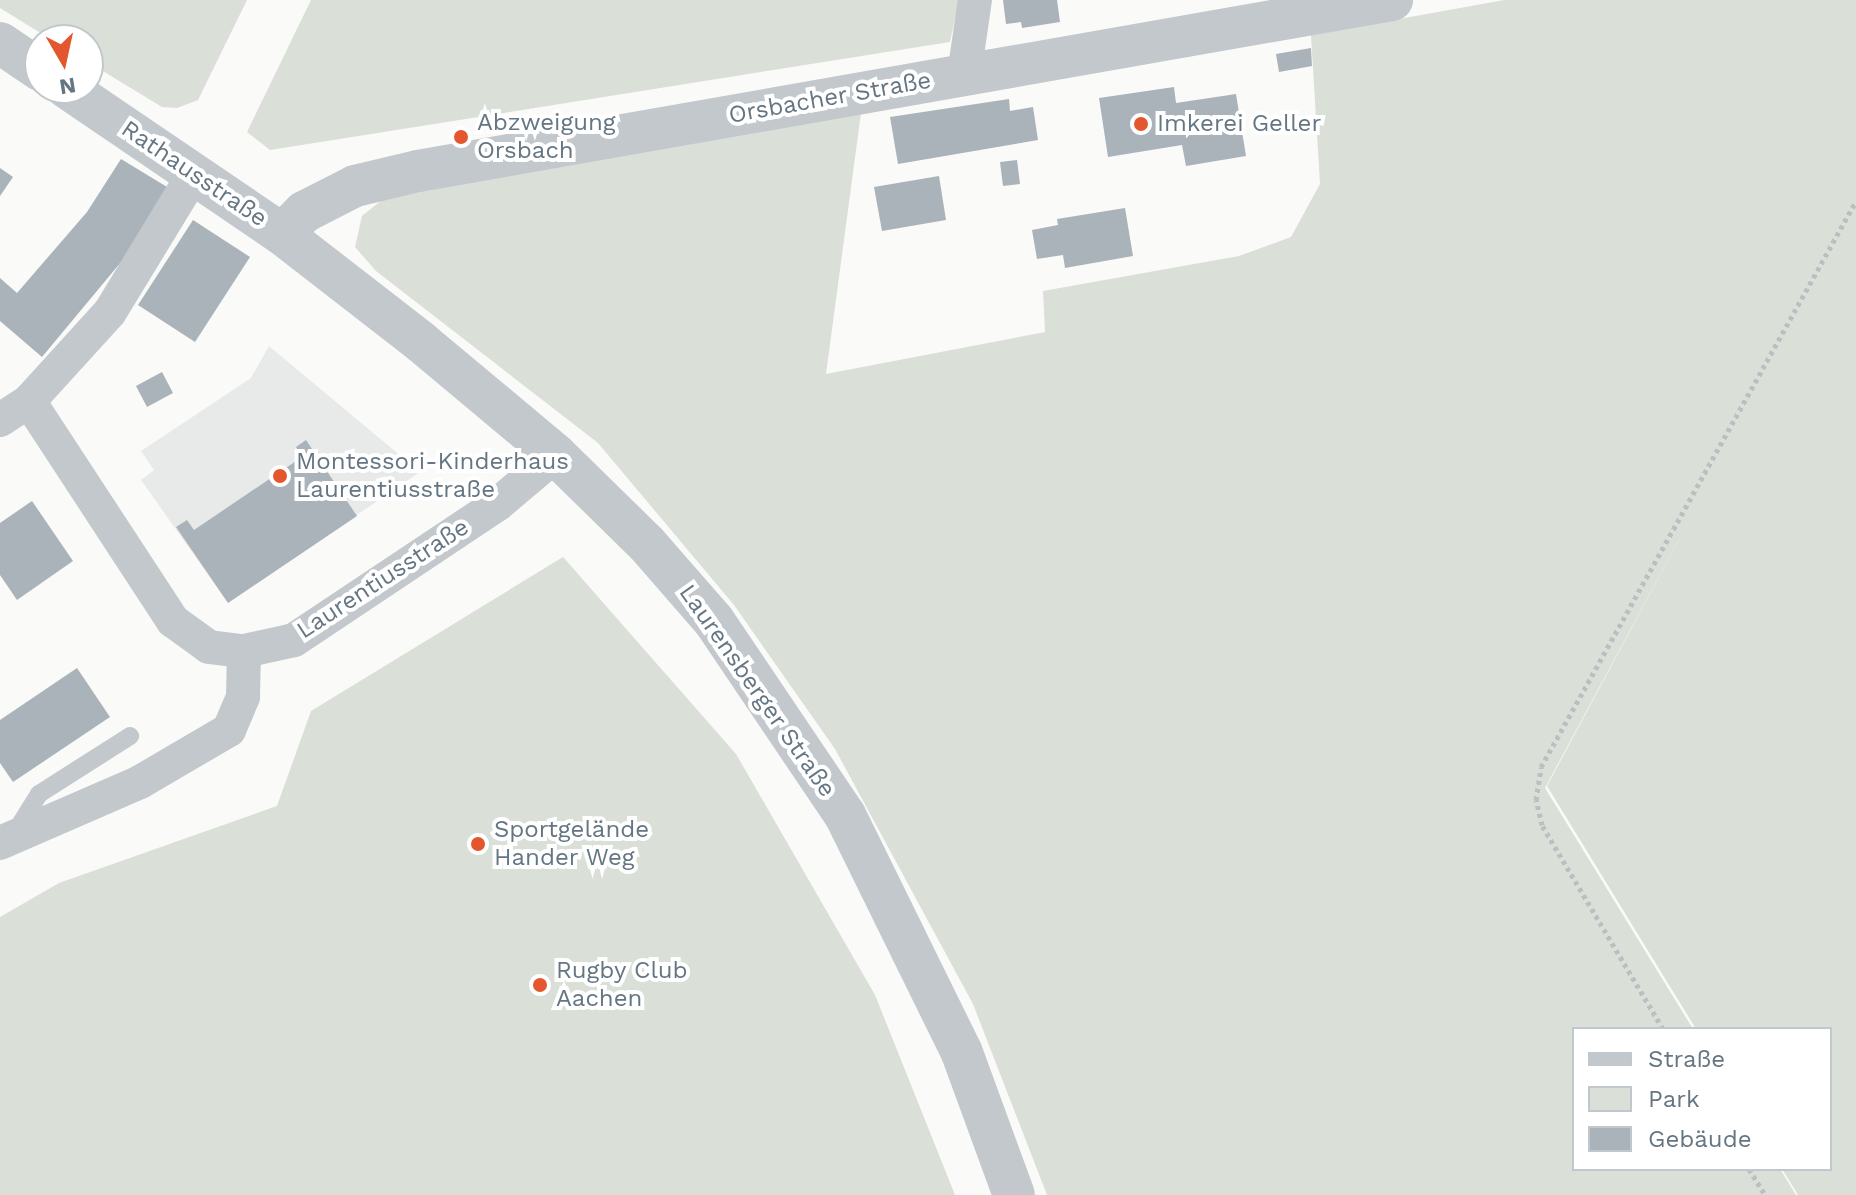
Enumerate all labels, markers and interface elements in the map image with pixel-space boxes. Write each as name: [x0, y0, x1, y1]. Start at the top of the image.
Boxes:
north arrow: [24, 24, 104, 104]
street label: Orsbacher Straße: [726, 66, 934, 130]
text: N: [58, 73, 78, 100]
place label: Abzweigung Orsbach: [477, 109, 616, 165]
place label: Imkerei Geller: [1157, 110, 1321, 138]
street label: Rathausstraße: [116, 115, 272, 233]
marker: Imkerei Geller: [1132, 115, 1150, 133]
marker: Abzweigung Orsbach: [452, 128, 470, 146]
place label: Montessori-Kinderhaus Laurentiusstraße: [296, 448, 569, 504]
marker: Montessori-Kinderhaus Laurentiusstraße: [271, 467, 289, 485]
street label: Laurentiusstraße: [292, 513, 474, 645]
street label: Laurensberger Straße: [673, 579, 841, 803]
place label: Sportgelände Hander Weg: [494, 816, 649, 872]
marker: Sportgelände Hander Weg: [469, 835, 487, 853]
place label: Rugby Club Aachen: [556, 957, 688, 1013]
marker: Rugby Club Aachen: [531, 976, 549, 994]
legend: [1572, 1027, 1832, 1171]
text: Straße: [1648, 1045, 1725, 1073]
text: Park: [1648, 1085, 1700, 1113]
text: Gebäude: [1648, 1125, 1752, 1153]

